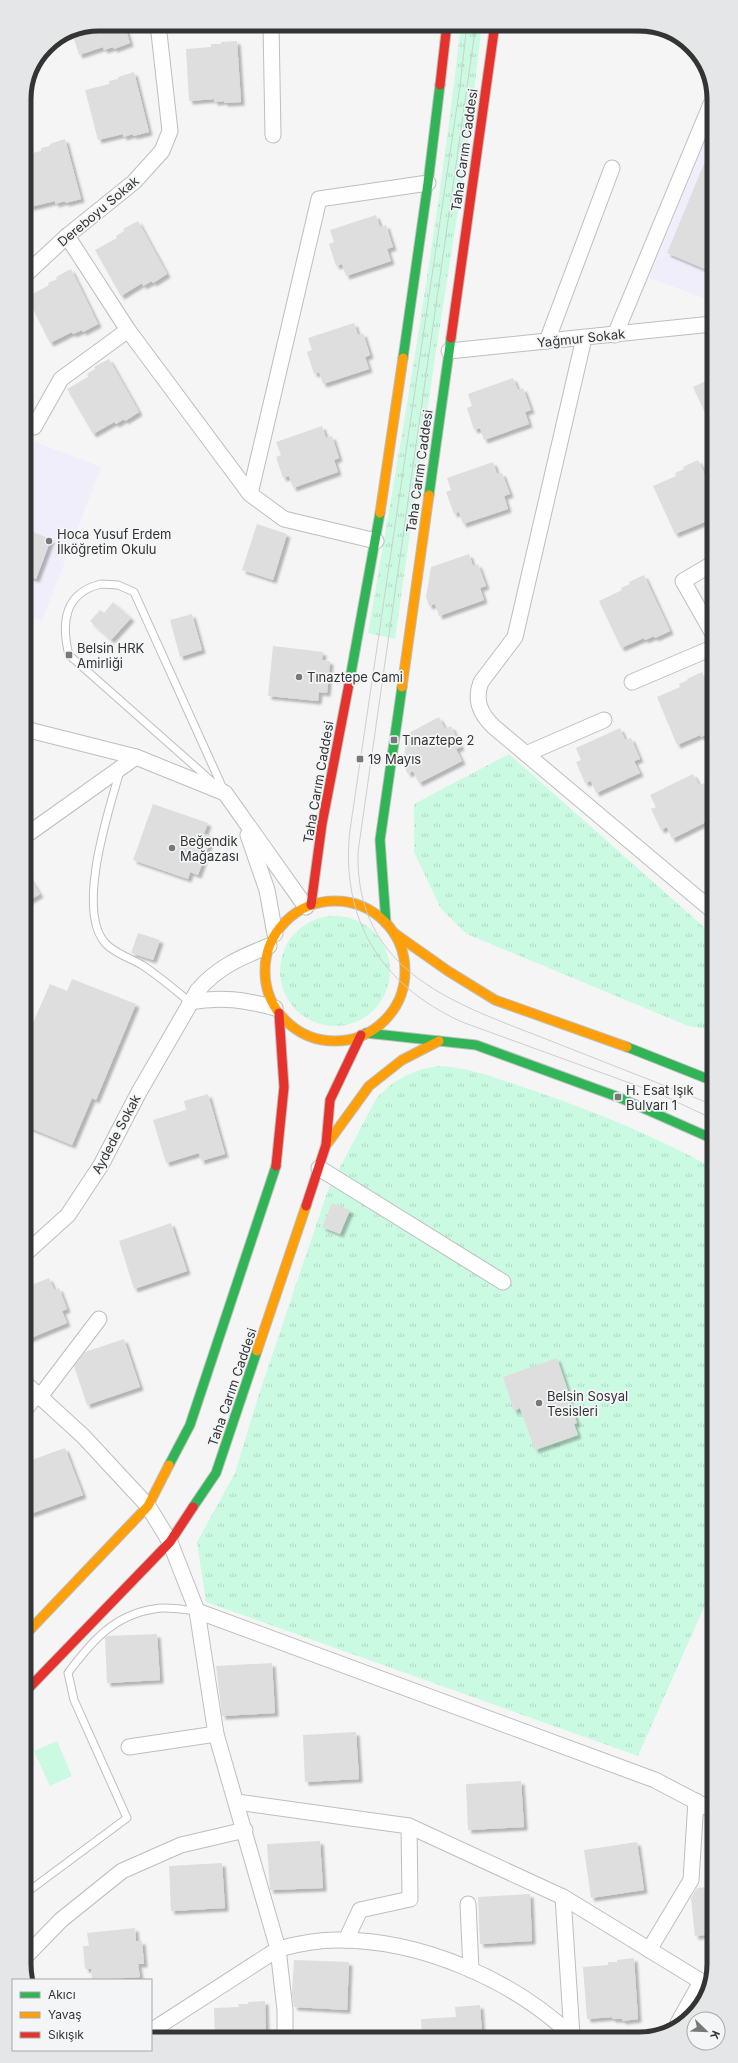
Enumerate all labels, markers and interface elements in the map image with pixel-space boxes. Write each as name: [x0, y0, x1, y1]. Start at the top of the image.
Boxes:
street label: Taha Carım Caddesi: [447, 88, 481, 212]
street label: Dereboyu Sokak: [54, 172, 142, 250]
street label: Yağmur Sokak: [536, 325, 626, 351]
street label: Taha Carım Caddesi: [402, 409, 436, 533]
place label: Hoca Yusuf Erdem İlköğretim Okulu: [57, 526, 171, 557]
marker: Hoca Yusuf Erdem İlköğretim Okulu: [44, 536, 54, 546]
place label: Belsin HRK Amirliği: [77, 640, 145, 671]
marker: Belsin HRK Amirliği: [64, 650, 74, 660]
place label: Tınaztepe Cami: [307, 669, 403, 685]
marker: Tınaztepe Cami: [294, 672, 304, 682]
street label: Taha Carım Caddesi: [299, 720, 337, 844]
place label: Tınaztepe 2: [402, 732, 475, 748]
marker: Tınaztepe 2: [389, 735, 399, 745]
place label: 19 Mayıs: [368, 751, 421, 767]
marker: 19 Mayıs: [355, 754, 365, 764]
place label: Beğendik Mağazası: [180, 833, 239, 864]
marker: Beğendik Mağazası: [167, 843, 177, 853]
place label: H. Esat Işık Bulvarı 1: [626, 1082, 694, 1113]
street label: Aydede Sokak: [88, 1092, 144, 1176]
marker: H. Esat Işık Bulvarı 1: [613, 1092, 623, 1102]
street label: Taha Carım Caddesi: [204, 1326, 260, 1448]
place label: Belsin Sosyal Tesisleri: [547, 1388, 628, 1419]
marker: Belsin Sosyal Tesisleri: [534, 1398, 544, 1408]
legend: [12, 1979, 152, 2051]
text: Akıcı: [48, 1987, 76, 2002]
text: Yavaş: [48, 2007, 82, 2022]
north arrow: [686, 2011, 726, 2051]
text: Sıkışık: [48, 2027, 84, 2042]
text: K: [707, 2029, 723, 2041]

